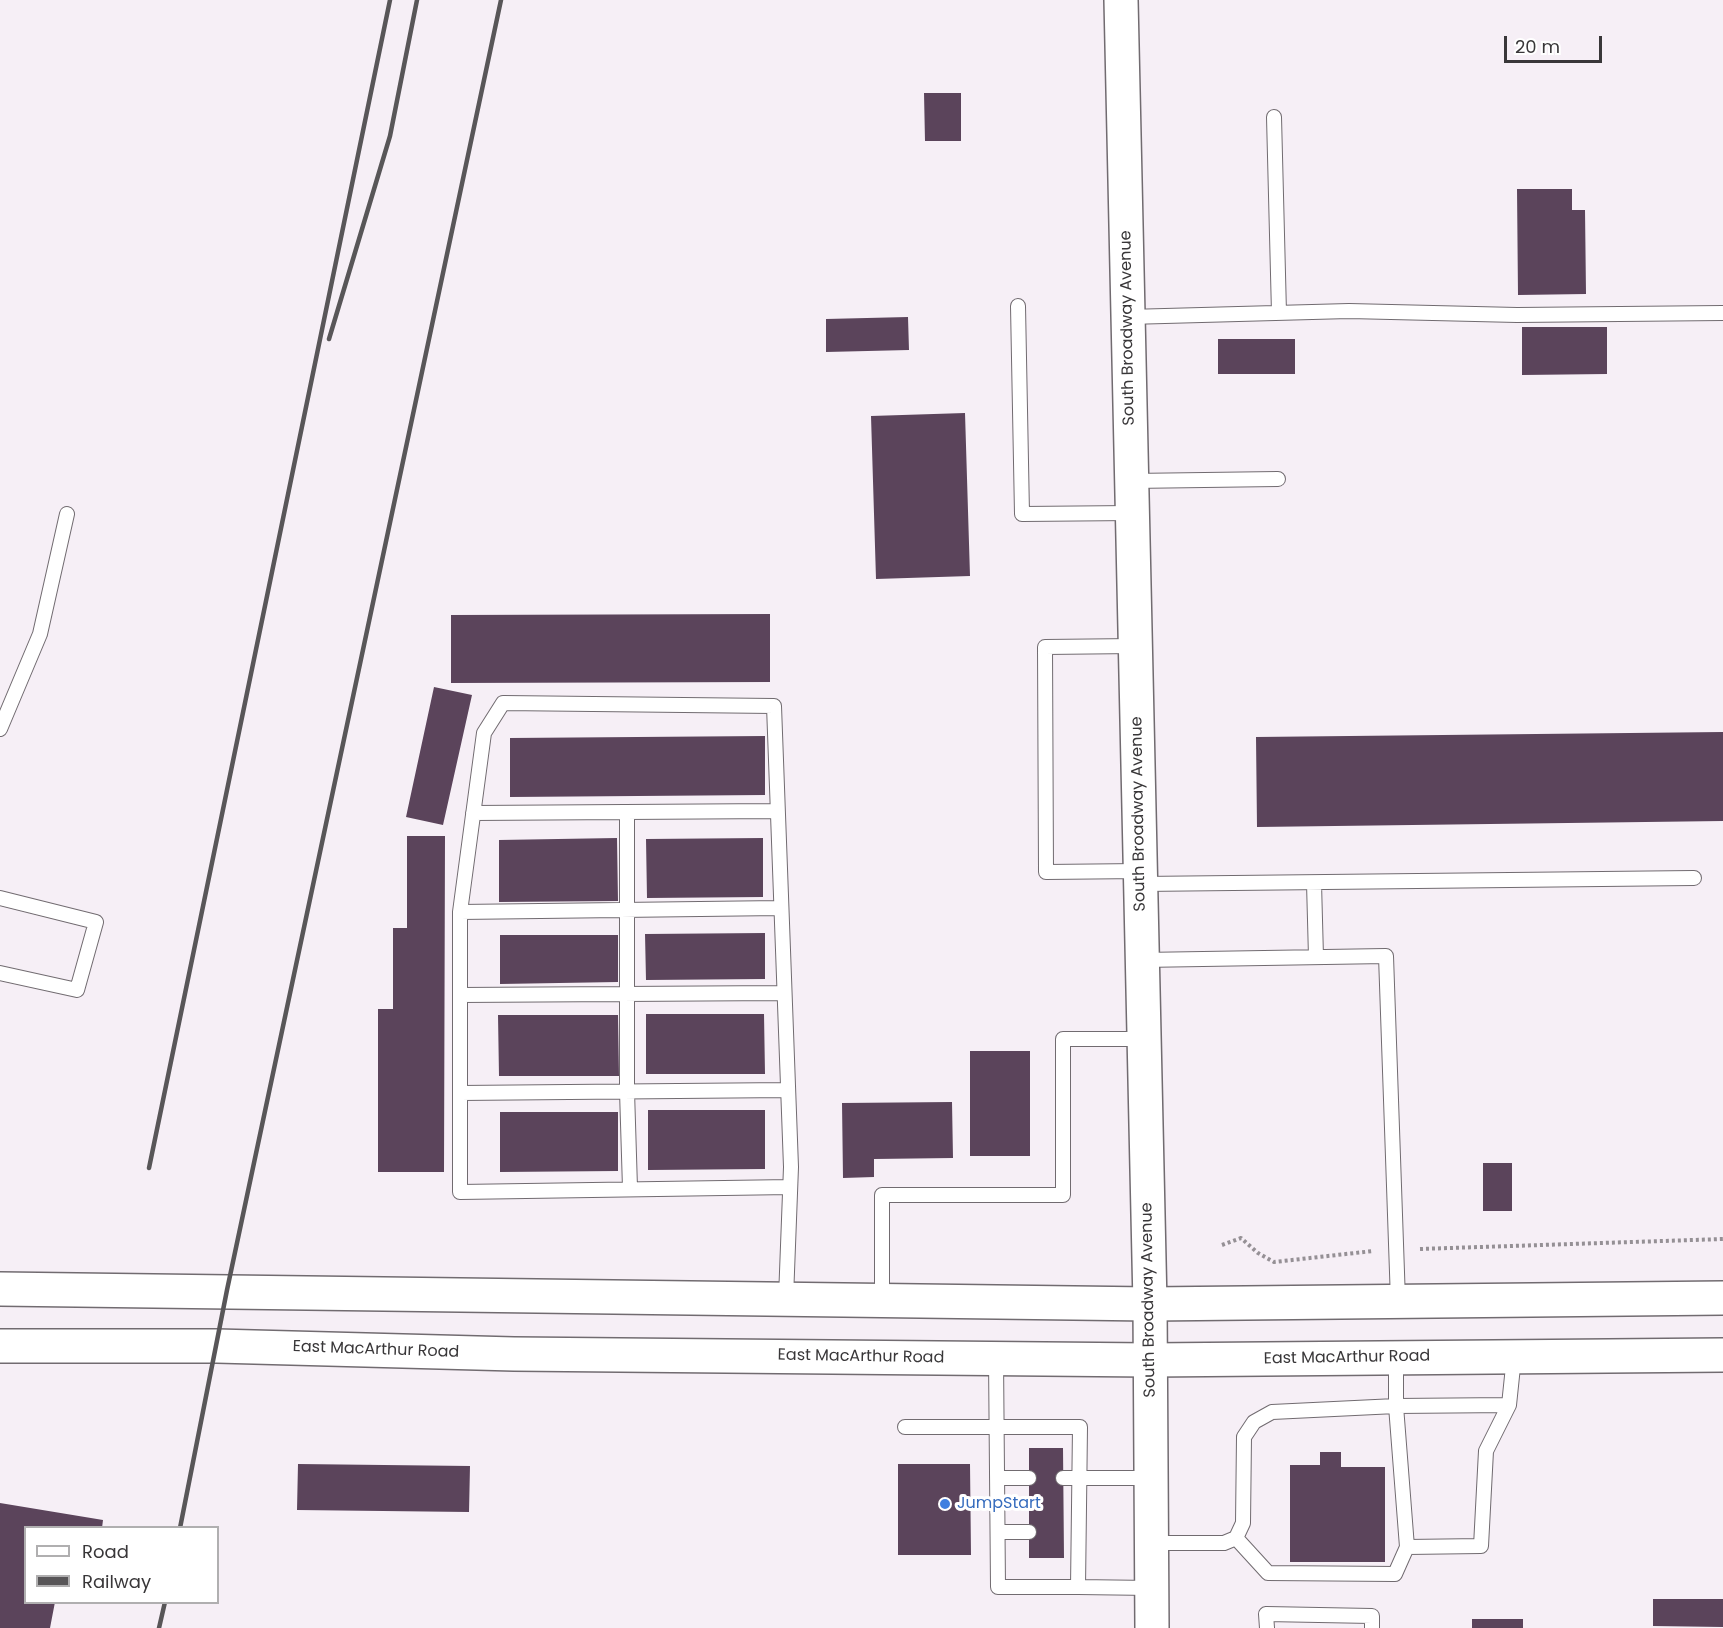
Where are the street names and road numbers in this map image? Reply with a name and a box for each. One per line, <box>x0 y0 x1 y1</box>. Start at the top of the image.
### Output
street label: South Broadway Avenue <box>1117 230 1139 426</box>
street label: South Broadway Avenue <box>1128 716 1150 912</box>
street label: South Broadway Avenue <box>1138 1202 1160 1398</box>
street label: East MacArthur Road <box>292 1337 460 1363</box>
street label: East MacArthur Road <box>778 1346 944 1368</box>
street label: East MacArthur Road <box>1264 1347 1430 1369</box>

